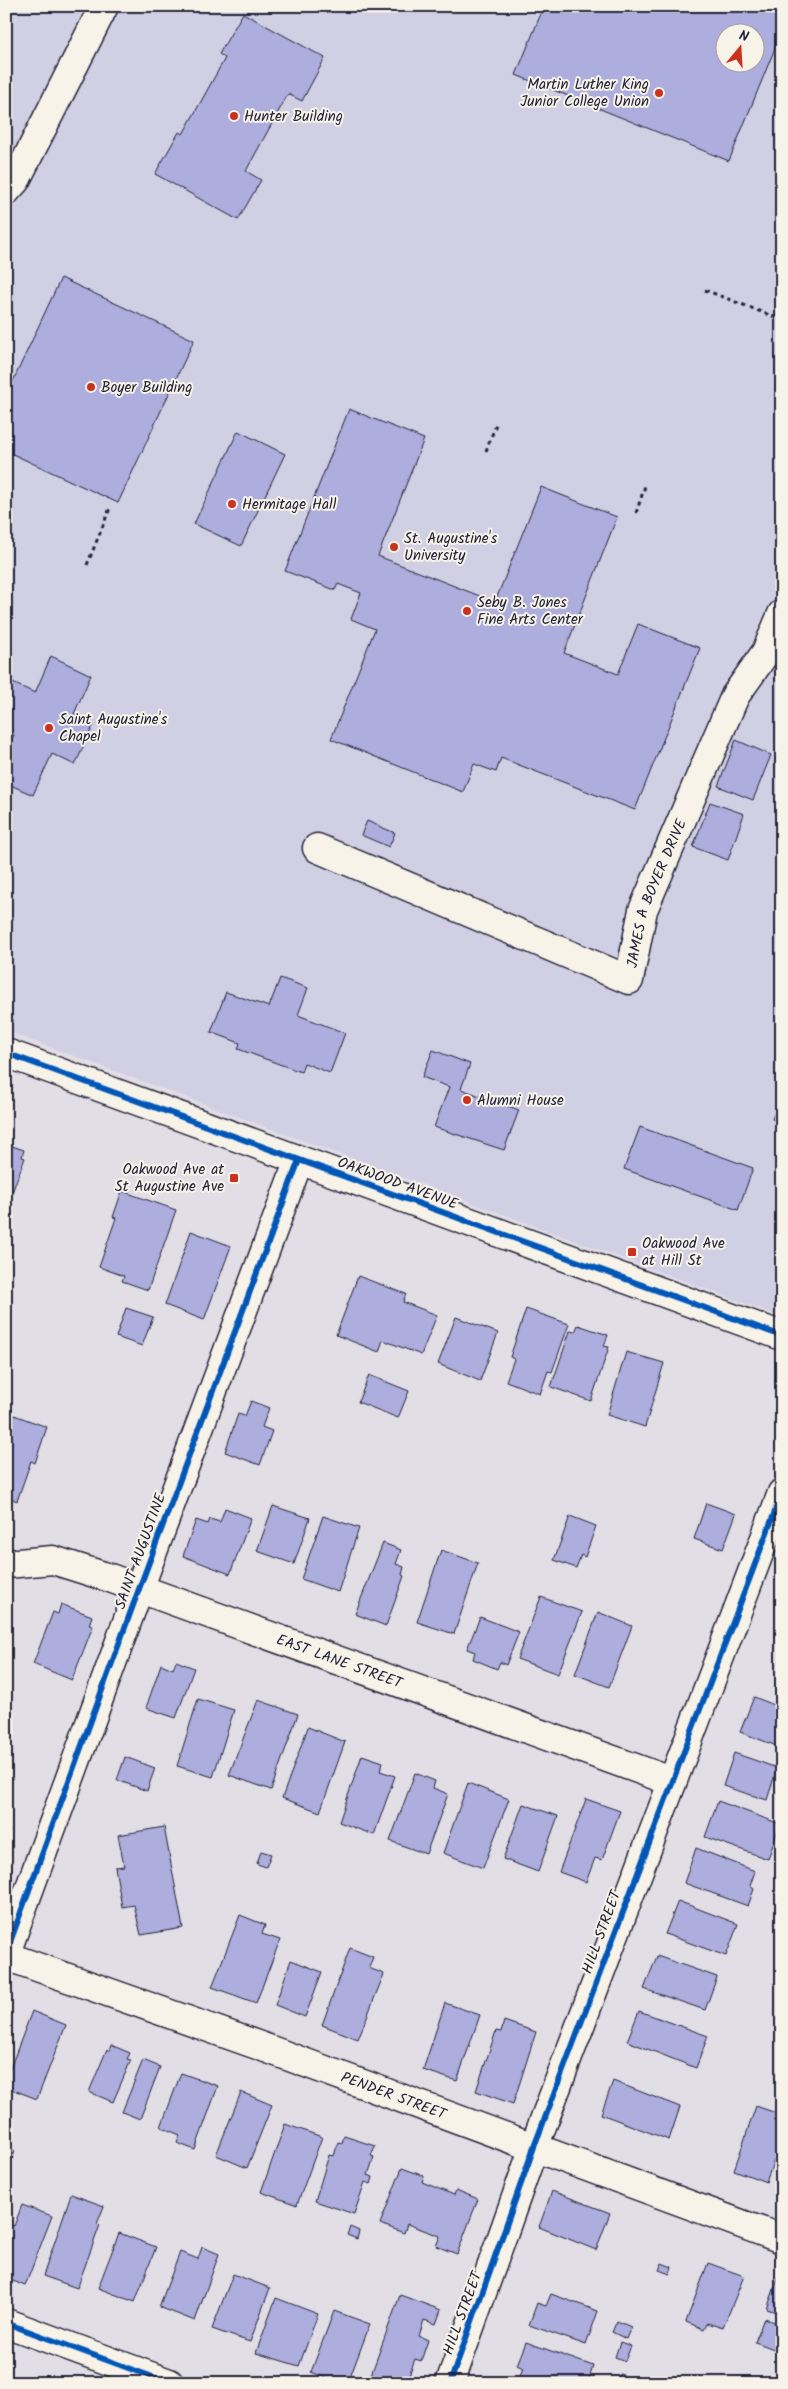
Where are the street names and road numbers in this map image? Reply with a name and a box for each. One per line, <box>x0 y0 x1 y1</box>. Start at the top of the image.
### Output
street label: JAMES A BOYER DRIVE <box>621 814 694 970</box>
street label: OAKWOOD AVENUE <box>334 1151 462 1217</box>
street label: SAINT AUGUSTINE <box>109 1489 173 1613</box>
street label: EAST LANE STREET <box>273 1628 407 1696</box>
street label: HILL STREET <box>576 1885 629 1978</box>
street label: PENDER STREET <box>337 2066 451 2127</box>
street label: HILL STREET <box>437 2266 490 2359</box>

